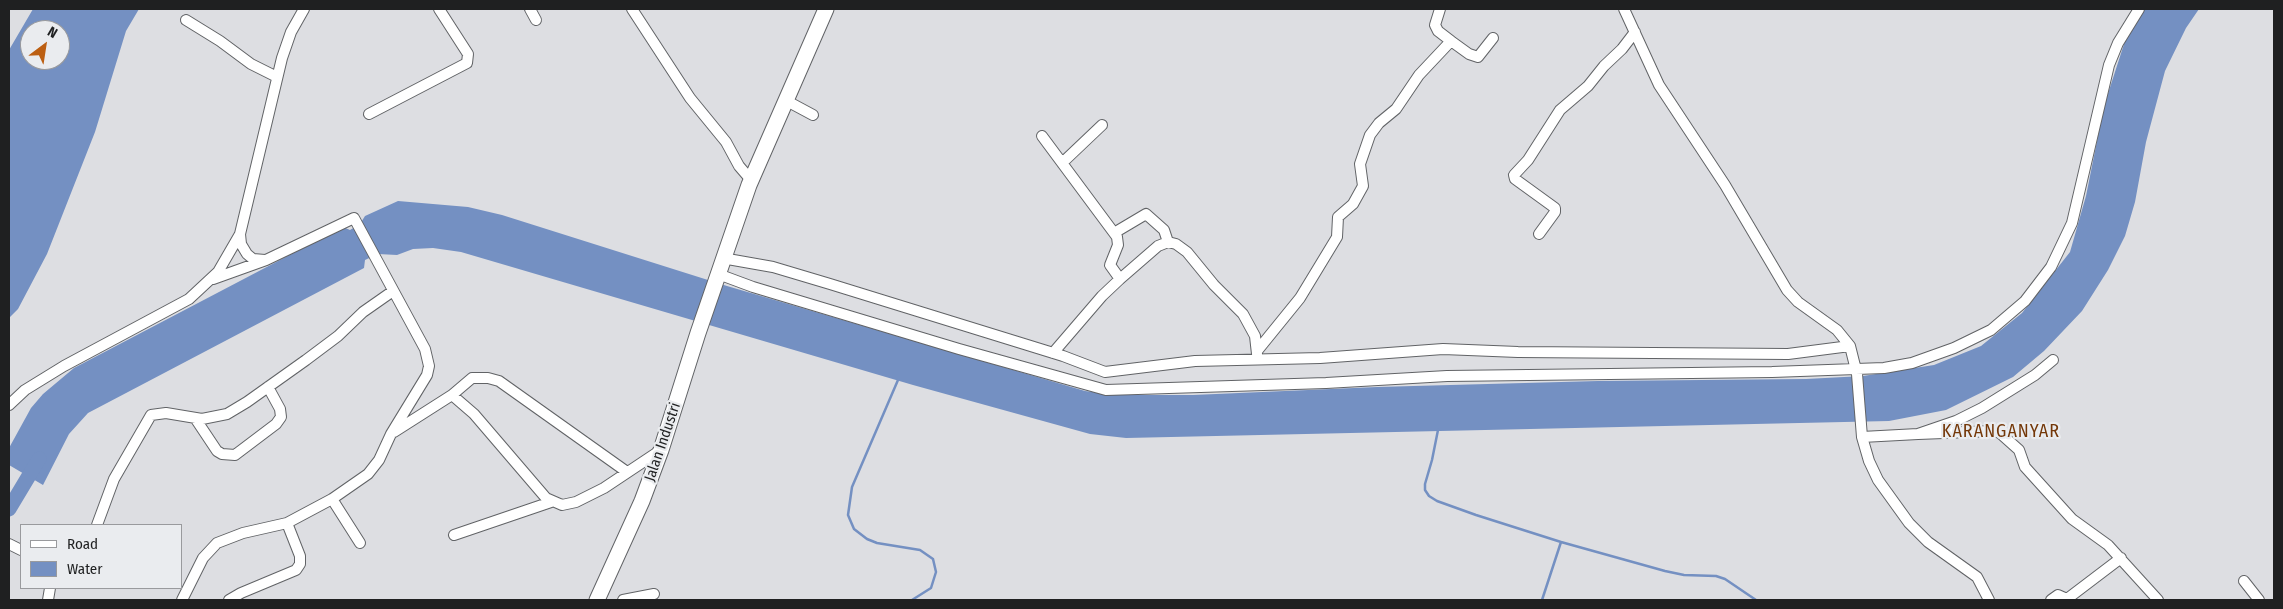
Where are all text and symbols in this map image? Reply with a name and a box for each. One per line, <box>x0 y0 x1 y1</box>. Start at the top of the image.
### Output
north arrow <box>20 20 70 70</box>
text: N <box>44 23 60 42</box>
street label: Jalan Industri <box>641 400 685 484</box>
district label: KARANGANYAR <box>1940 421 2062 443</box>
legend <box>20 524 182 589</box>
text: Road <box>67 535 98 553</box>
text: Water <box>67 560 102 578</box>

